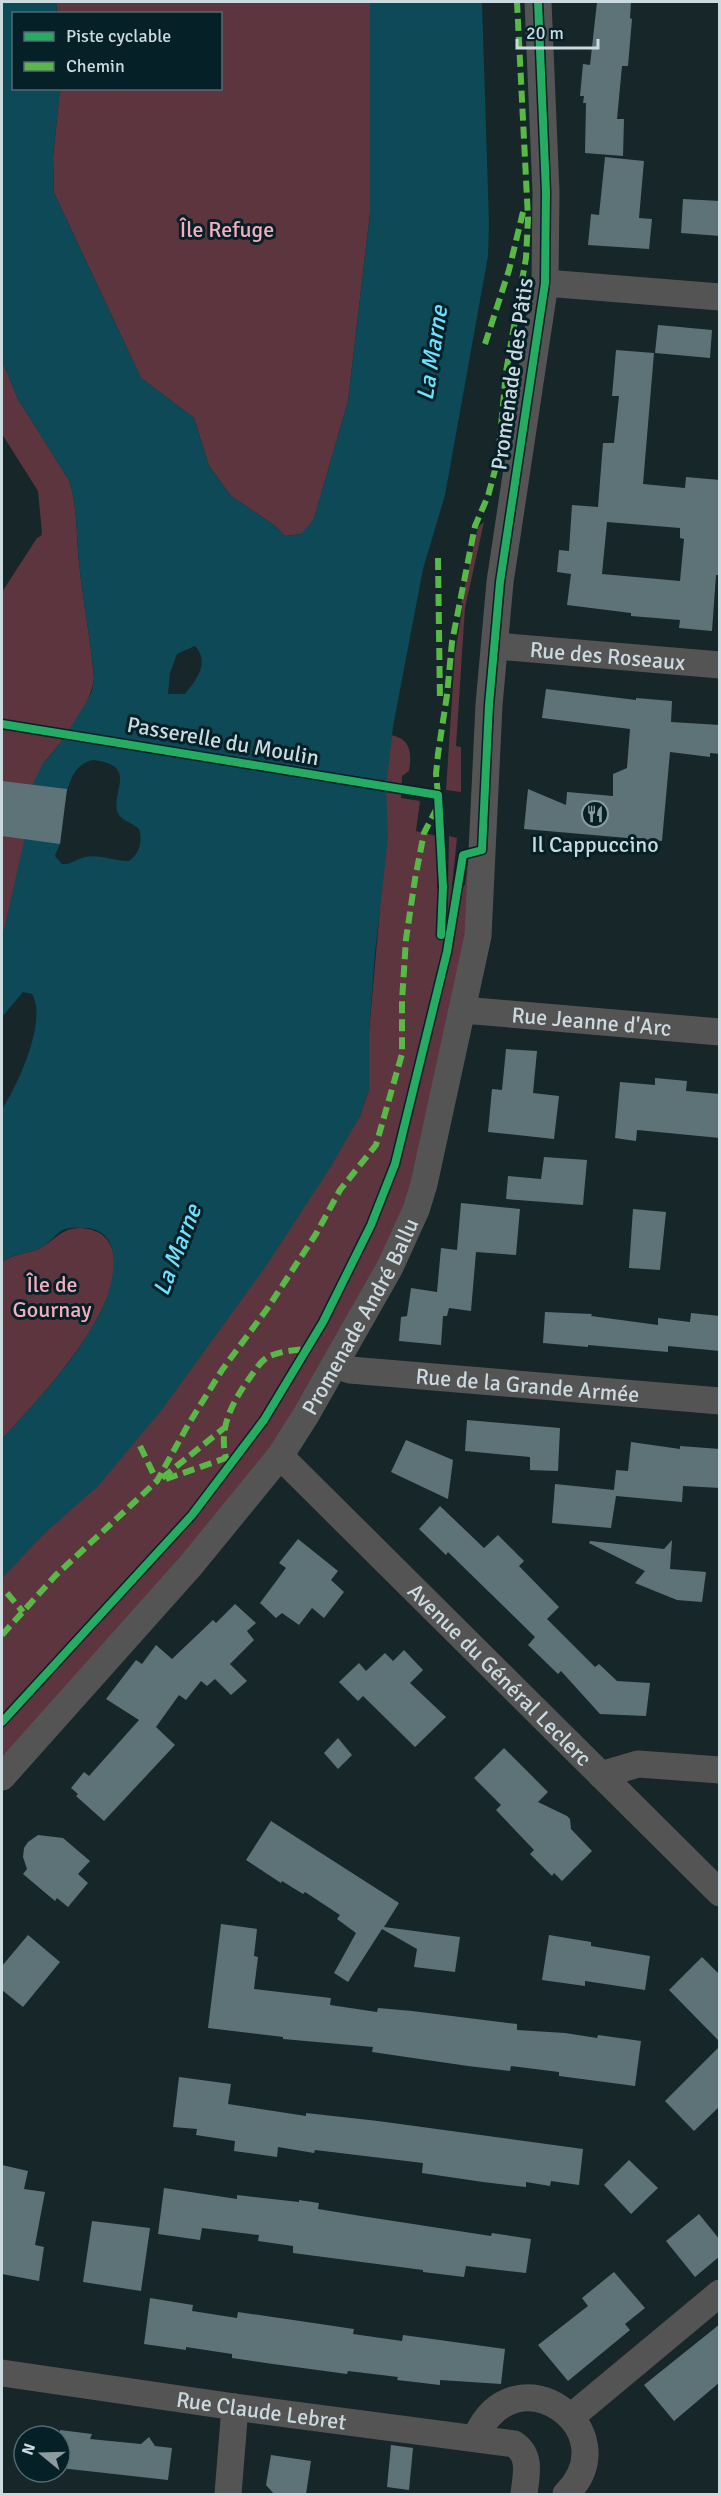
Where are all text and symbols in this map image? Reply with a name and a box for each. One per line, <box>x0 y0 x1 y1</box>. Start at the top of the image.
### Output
legend <box>12 12 222 90</box>
scale bar <box>517 12 598 50</box>
text: 20 m <box>526 22 564 44</box>
text: Piste cyclable <box>66 25 171 47</box>
text: Chemin <box>66 55 125 77</box>
park label: Île Refuge <box>179 216 274 243</box>
street label: Promenade des Pâtis <box>485 276 539 472</box>
water label: La Marne <box>410 303 454 402</box>
street label: Rue des Roseaux <box>529 635 687 676</box>
street label: Passerelle du Moulin <box>125 711 321 771</box>
restaurant icon: Il Cappuccino <box>580 799 610 829</box>
place label: Il Cappuccino <box>531 831 659 858</box>
street label: Rue Jeanne d'Arc <box>511 1001 673 1041</box>
water label: La Marne <box>146 1199 208 1300</box>
street label: Promenade André Ballu <box>296 1214 424 1419</box>
park label: Île de Gournay <box>13 1271 92 1323</box>
street label: Rue de la Grande Armée <box>415 1362 641 1408</box>
street label: Avenue du Général Leclerc <box>402 1577 598 1772</box>
street label: Rue Claude Lebret <box>175 2385 348 2435</box>
north arrow <box>12 2424 72 2484</box>
text: N <box>17 2441 40 2458</box>

